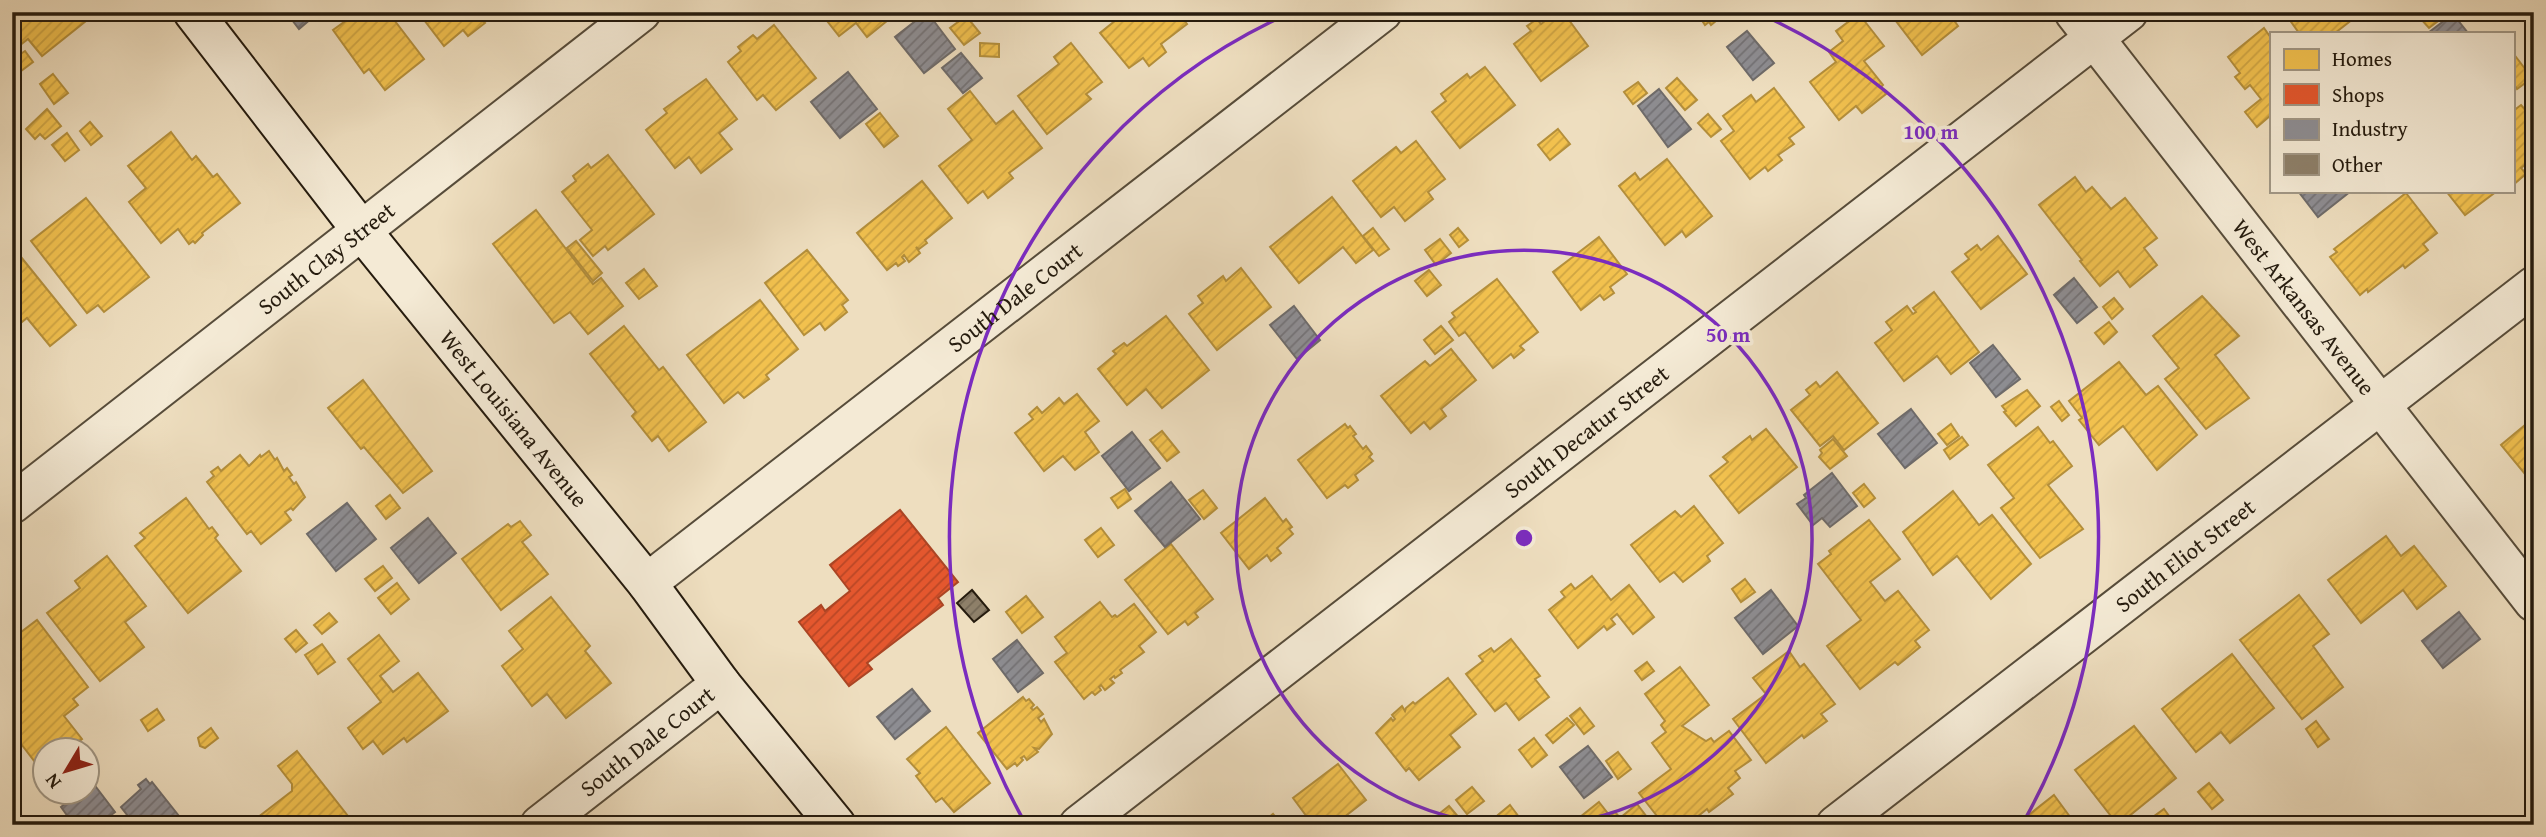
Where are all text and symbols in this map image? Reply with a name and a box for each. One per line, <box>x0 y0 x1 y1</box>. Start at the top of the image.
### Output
legend <box>2270 32 2514 192</box>
text: Homes <box>2332 43 2392 74</box>
text: Shops <box>2332 79 2384 110</box>
text: Industry <box>2332 113 2408 144</box>
text: 100 m <box>1903 116 1959 147</box>
text: Other <box>2332 149 2383 180</box>
street label: South Clay Street <box>250 194 402 322</box>
street label: West Arkansas Avenue <box>2225 211 2384 402</box>
street label: South Dale Court <box>940 234 1089 360</box>
text: 50 m <box>1706 319 1750 350</box>
street label: West Louisiana Avenue <box>432 323 596 514</box>
street label: South Decatur Street <box>1497 357 1676 506</box>
street label: South Eliot Street <box>2108 490 2262 620</box>
centre of rings <box>1512 526 1536 550</box>
street label: South Dale Court <box>573 678 721 804</box>
north arrow <box>32 736 102 806</box>
text: N <box>37 768 68 795</box>

